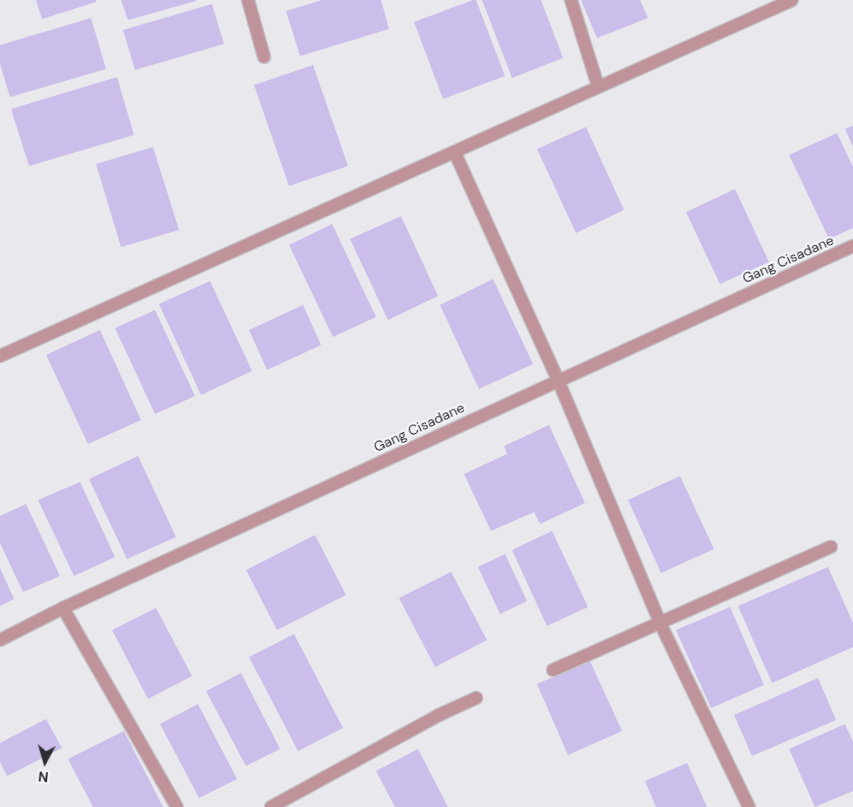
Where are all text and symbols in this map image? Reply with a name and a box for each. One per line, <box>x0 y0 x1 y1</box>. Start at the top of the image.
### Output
street label: Gang Cisadane <box>740 231 836 287</box>
street label: Gang Cisadane <box>371 399 467 455</box>
north arrow <box>20 737 70 787</box>
text: N <box>37 767 49 786</box>

